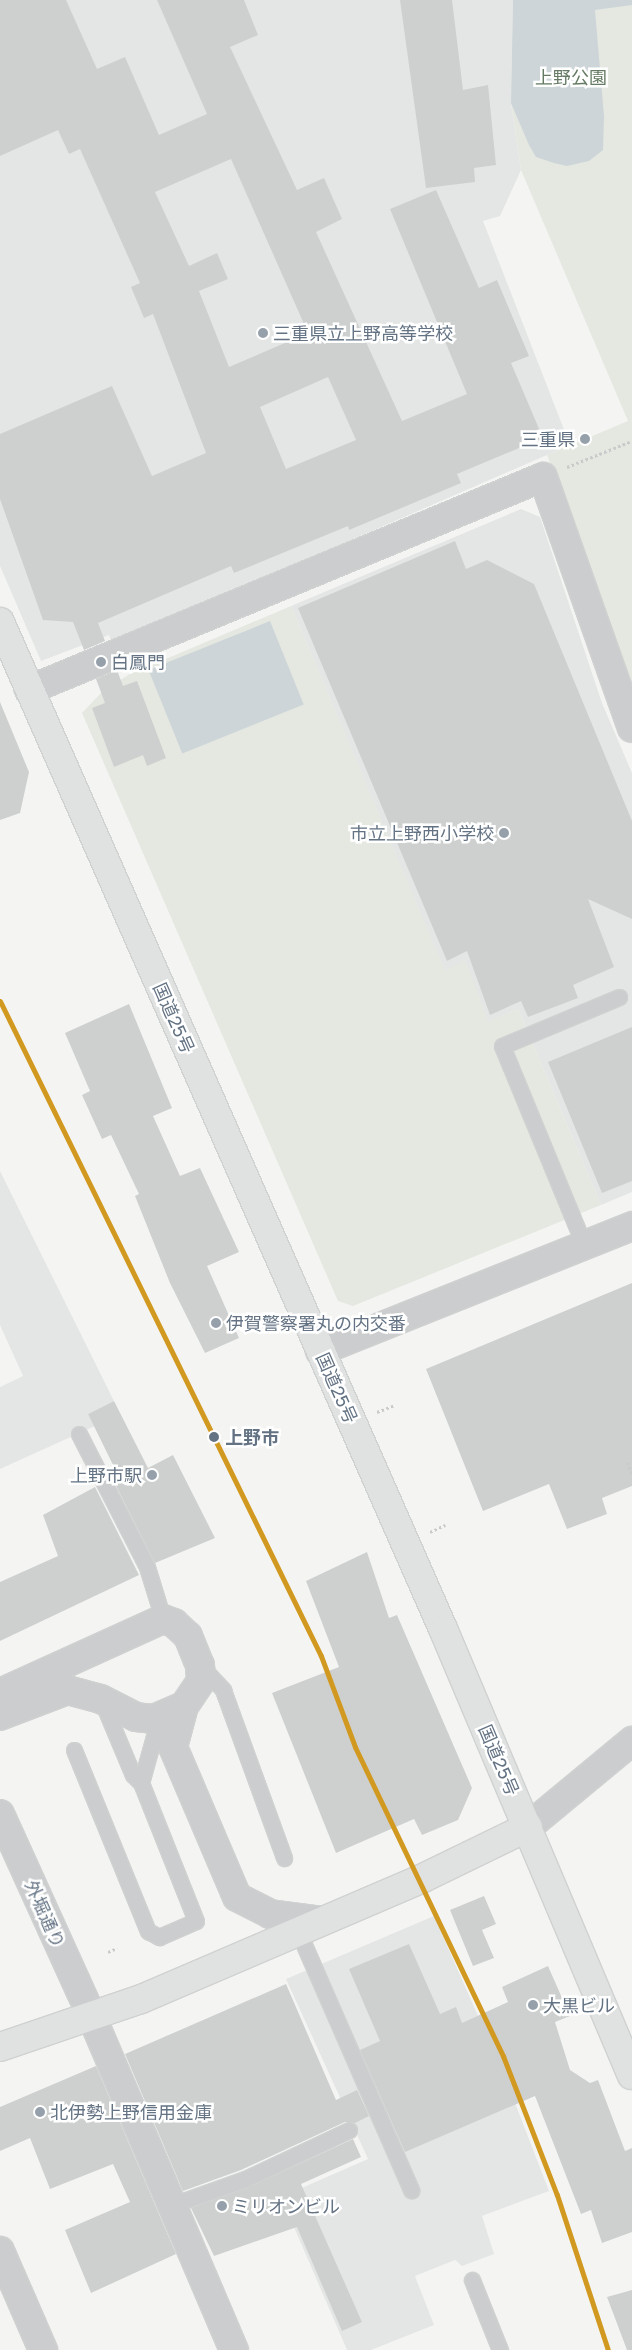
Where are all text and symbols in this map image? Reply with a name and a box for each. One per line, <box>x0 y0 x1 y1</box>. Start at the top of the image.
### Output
park label: 上野公園 <box>535 66 607 88</box>
place label: 三重県立上野高等学校 <box>273 322 453 344</box>
marker: 三重県立上野高等学校 <box>257 327 269 339</box>
place label: 三重県 <box>521 428 575 450</box>
marker: 三重県 <box>579 433 591 445</box>
place label: 白鳳門 <box>111 651 165 673</box>
marker: 白鳳門 <box>95 656 107 668</box>
place label: 市立上野西小学校 <box>350 822 494 844</box>
marker: 市立上野西小学校 <box>498 827 510 839</box>
street label: 国道25号 <box>149 979 199 1057</box>
place label: 伊賀警察署丸の内交番 <box>226 1312 406 1334</box>
marker: 伊賀警察署丸の内交番 <box>210 1317 222 1329</box>
street label: 国道25号 <box>312 1349 362 1427</box>
place label: 上野市 <box>225 1426 279 1448</box>
marker: 上野市 <box>207 1430 221 1444</box>
place label: 上野市駅 <box>70 1464 142 1486</box>
marker: 上野市駅 <box>146 1469 158 1481</box>
street label: 国道25号 <box>474 1721 524 1799</box>
street label: 外堀通り <box>20 1877 70 1951</box>
place label: 大黒ビル <box>543 1994 615 2016</box>
marker: 大黒ビル <box>527 1999 539 2011</box>
place label: 北伊勢上野信用金庫 <box>50 2101 212 2123</box>
marker: 北伊勢上野信用金庫 <box>34 2106 46 2118</box>
place label: ミリオンビル <box>232 2195 340 2217</box>
marker: ミリオンビル <box>216 2200 228 2212</box>

